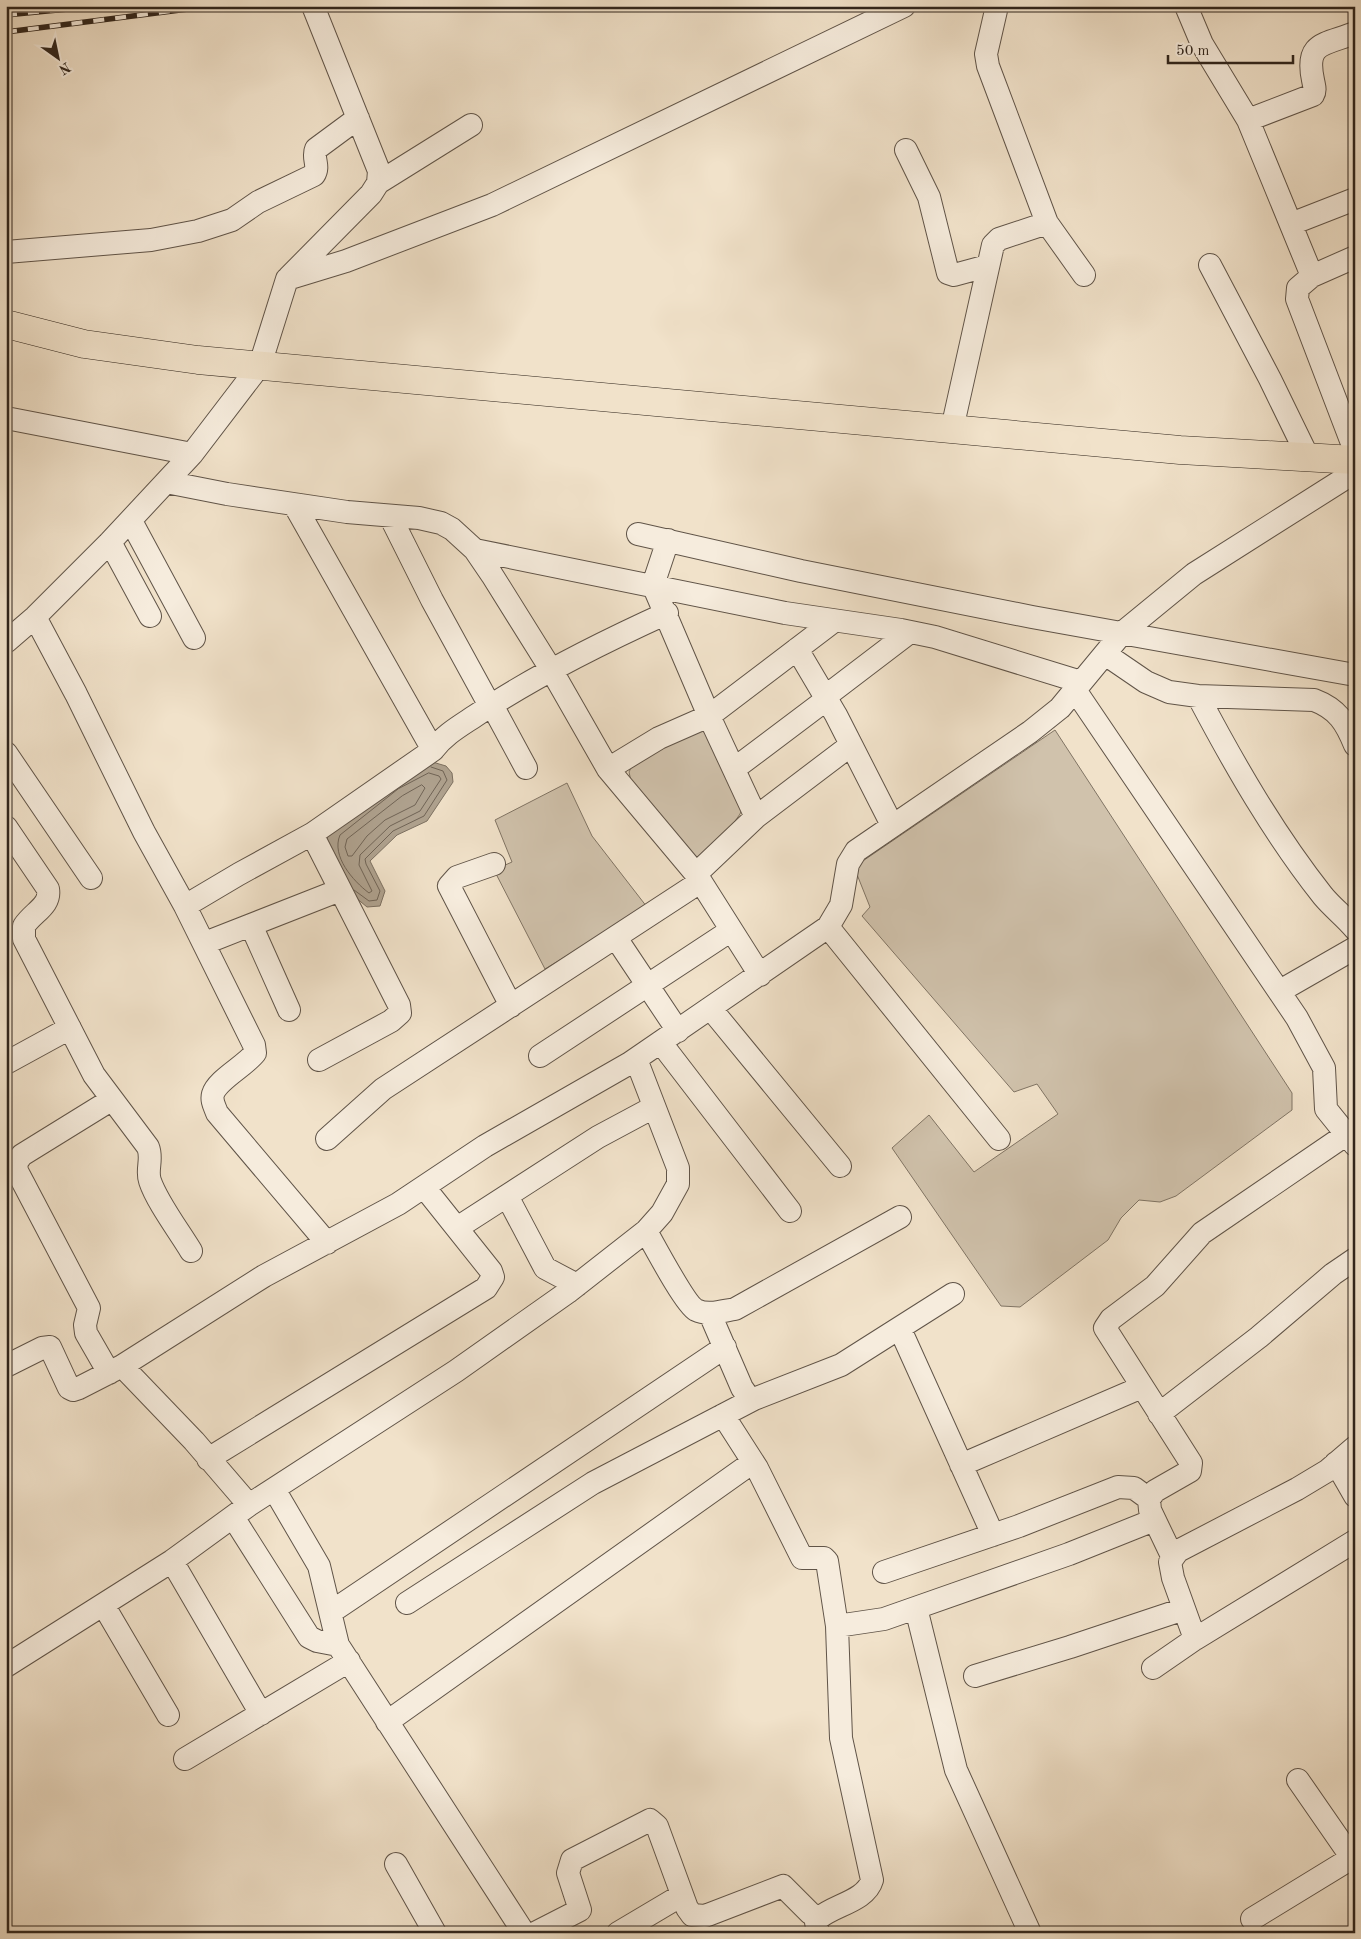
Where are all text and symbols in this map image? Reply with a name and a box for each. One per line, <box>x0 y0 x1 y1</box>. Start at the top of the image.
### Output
north arrow <box>32 32 82 82</box>
scale bar <box>1168 32 1294 64</box>
text: 50 m <box>1176 44 1210 59</box>
text: N <box>56 59 73 77</box>

